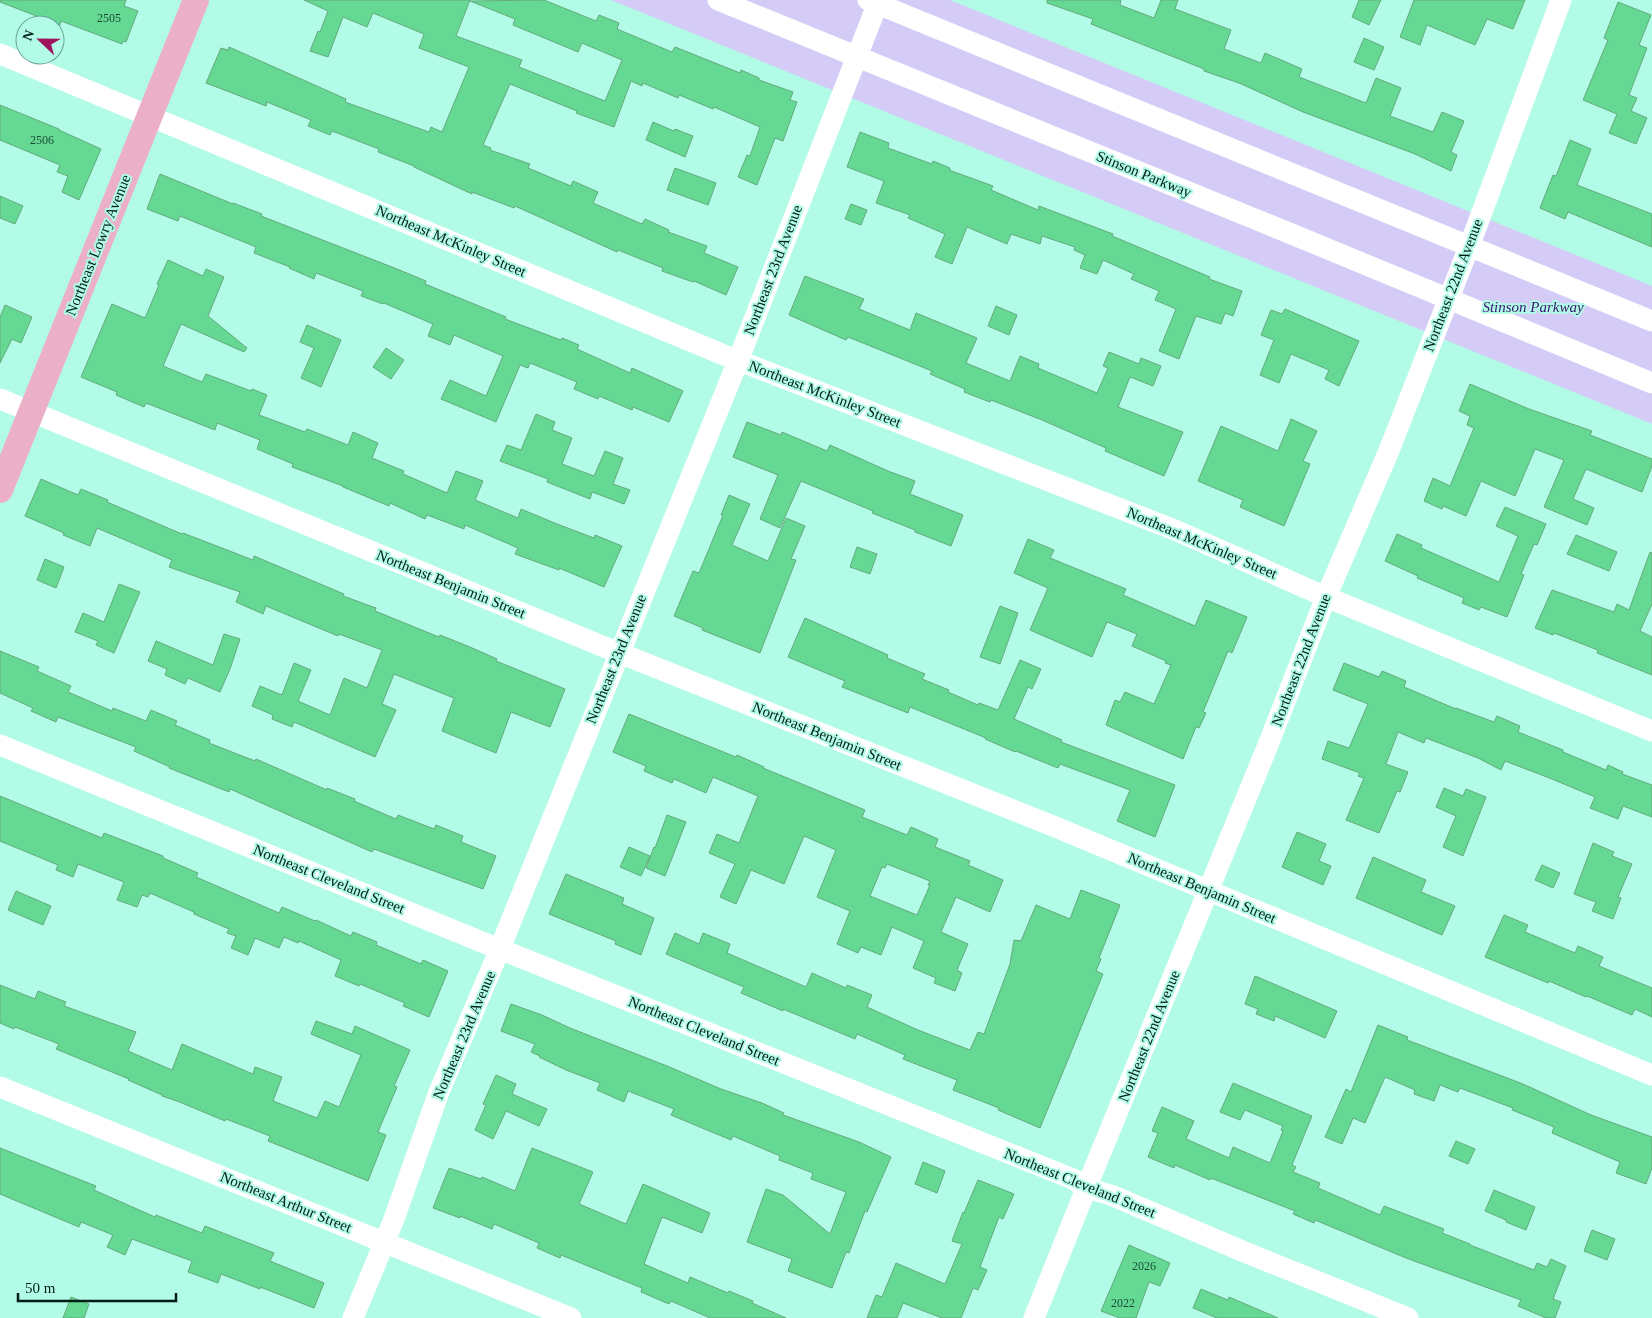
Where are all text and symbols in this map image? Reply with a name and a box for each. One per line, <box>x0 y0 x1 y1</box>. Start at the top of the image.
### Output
house number: 2505 <box>97 11 121 25</box>
north arrow <box>15 15 65 65</box>
text: N <box>20 28 37 43</box>
house number: 2506 <box>30 133 54 147</box>
street label: Stinson Parkway <box>1094 148 1194 201</box>
street label: Northeast Lowry Avenue <box>62 172 134 318</box>
street label: Northeast McKinley Street <box>373 202 529 280</box>
street label: Northeast 23rd Avenue <box>741 202 805 337</box>
street label: Northeast 22nd Avenue <box>1420 216 1486 353</box>
park label: Stinson Parkway <box>1482 299 1584 315</box>
street label: Northeast McKinley Street <box>747 358 904 431</box>
street label: Northeast McKinley Street <box>1124 504 1280 582</box>
street label: Northeast Benjamin Street <box>374 547 529 622</box>
street label: Northeast 22nd Avenue <box>1268 591 1334 728</box>
street label: Northeast 23rd Avenue <box>583 592 649 726</box>
street label: Northeast Benjamin Street <box>750 699 905 774</box>
street label: Northeast Cleveland Street <box>251 841 408 917</box>
street label: Northeast Benjamin Street <box>1126 850 1279 927</box>
street label: Northeast 23rd Avenue <box>430 968 498 1102</box>
street label: Northeast 22nd Avenue <box>1115 968 1183 1104</box>
street label: Northeast Cleveland Street <box>626 993 783 1069</box>
street label: Northeast Cleveland Street <box>1002 1145 1159 1221</box>
street label: Northeast Arthur Street <box>218 1168 355 1236</box>
house number: 2026 <box>1132 1259 1156 1273</box>
scale bar <box>18 1270 175 1302</box>
text: 50 m <box>25 1280 56 1296</box>
house number: 2022 <box>1111 1296 1135 1310</box>

